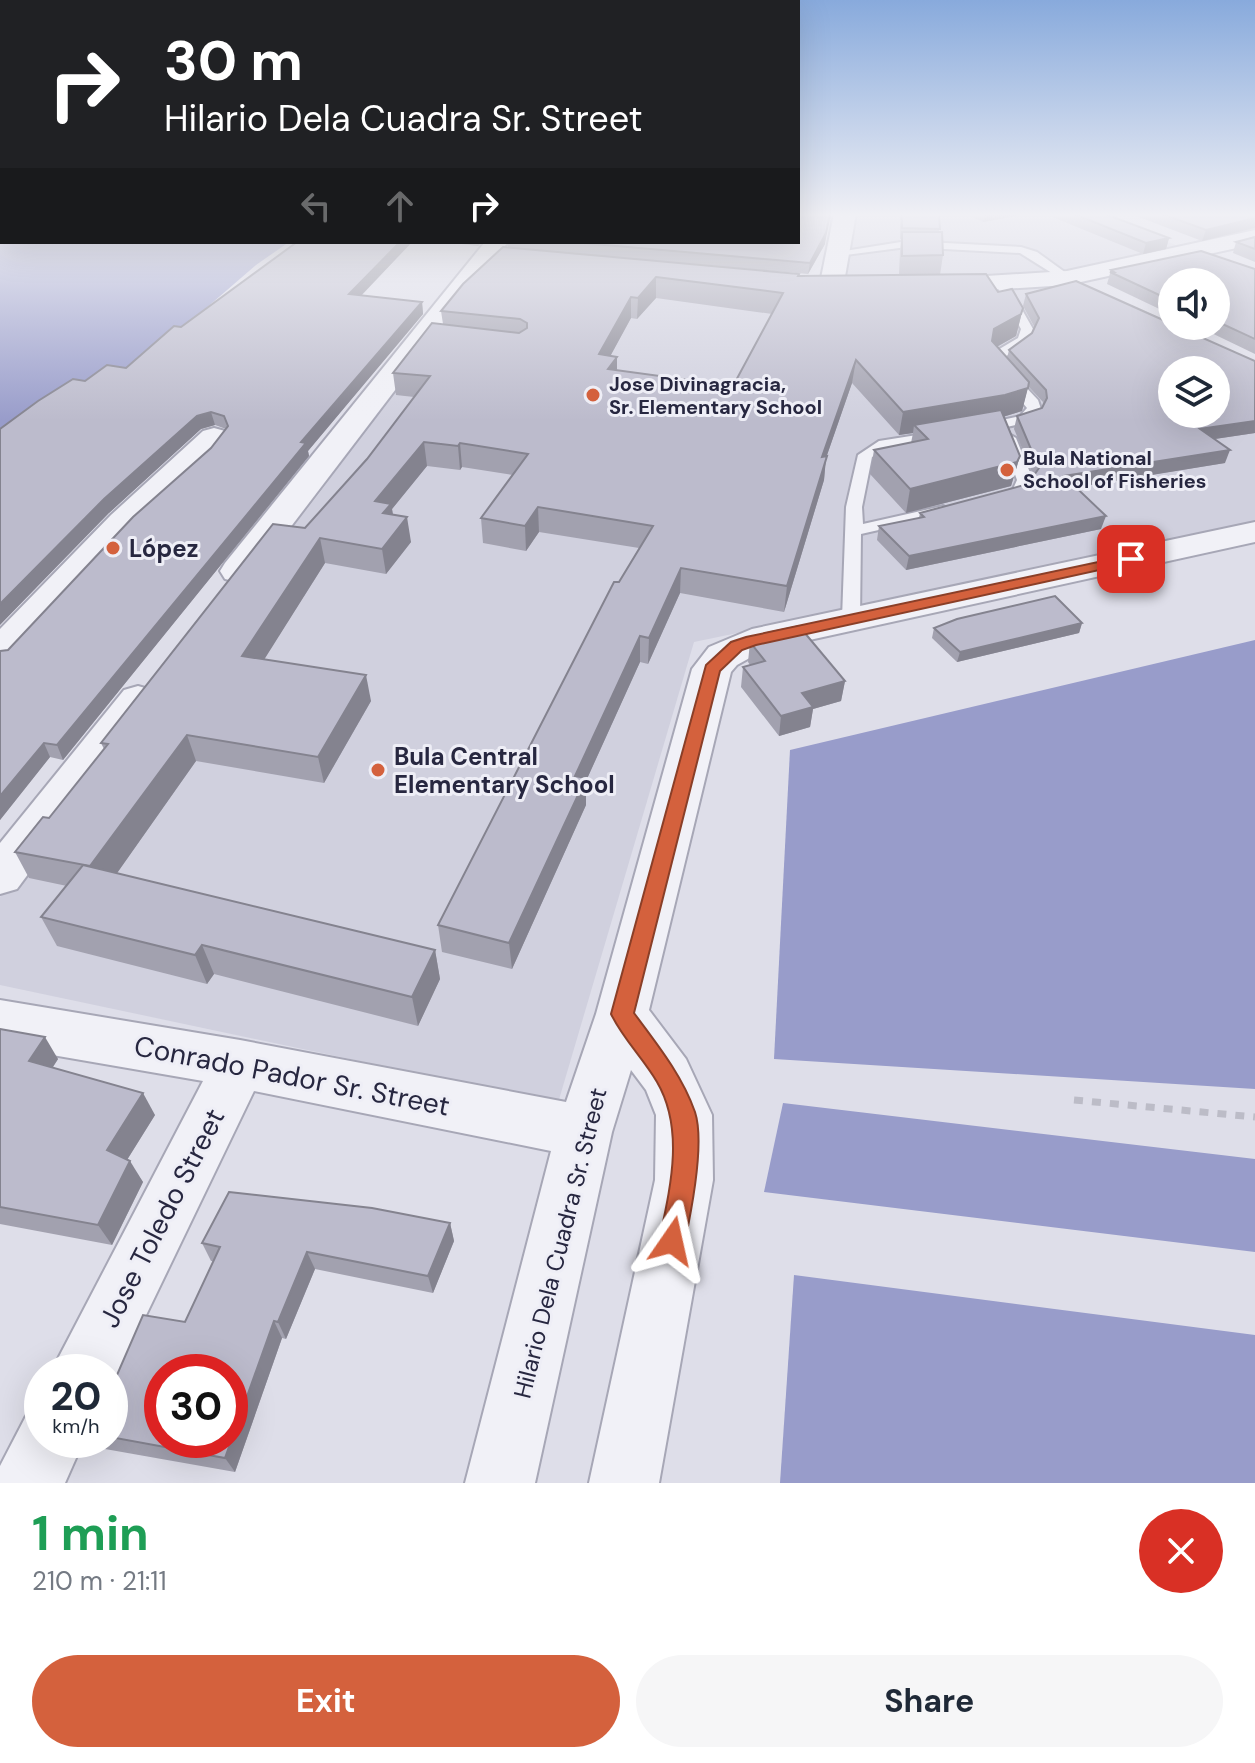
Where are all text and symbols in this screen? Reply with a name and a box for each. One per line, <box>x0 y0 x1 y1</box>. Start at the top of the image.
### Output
text: 30 m <box>164 24 303 97</box>
icon: right <box>32 32 136 136</box>
text: Hilario Dela Cuadra Sr. Street <box>164 95 643 142</box>
icon: left <box>294 184 338 228</box>
icon: ahead <box>378 184 422 228</box>
icon: right <box>462 184 506 228</box>
map controls <box>1158 268 1230 428</box>
button: sound <box>1158 268 1230 340</box>
button: layers <box>1158 356 1230 428</box>
place label: Jose Divinagracia, Sr. Elementary School <box>609 371 822 420</box>
marker: Jose Divinagracia, Sr. Elementary School <box>584 386 602 404</box>
place label: Bula National School of Fisheries <box>1023 445 1206 494</box>
marker: Bula National School of Fisheries <box>998 461 1016 479</box>
pin <box>1097 525 1165 593</box>
place label: López <box>129 533 198 564</box>
icon: arrive <box>1109 537 1153 581</box>
marker: López <box>104 539 122 557</box>
place label: Bula Central Elementary School <box>394 741 615 800</box>
marker: Bula Central Elementary School <box>369 761 387 779</box>
street label: Conrado Pador Sr. Street <box>131 1027 453 1125</box>
street label: Hilario Dela Cuadra Sr. Street <box>506 1084 614 1402</box>
street label: Jose Toledo Street <box>91 1102 233 1334</box>
position arrow <box>630 1199 714 1283</box>
speed limit sign: 30 <box>144 1354 248 1458</box>
text: 20 <box>50 1370 102 1422</box>
text: km/h <box>52 1413 100 1439</box>
text: 1 min <box>32 1502 149 1565</box>
button: close <box>1139 1509 1223 1593</box>
text: 210 m · 21:11 <box>32 1564 167 1598</box>
button: Exit <box>32 1655 620 1747</box>
button: Share <box>636 1655 1223 1747</box>

